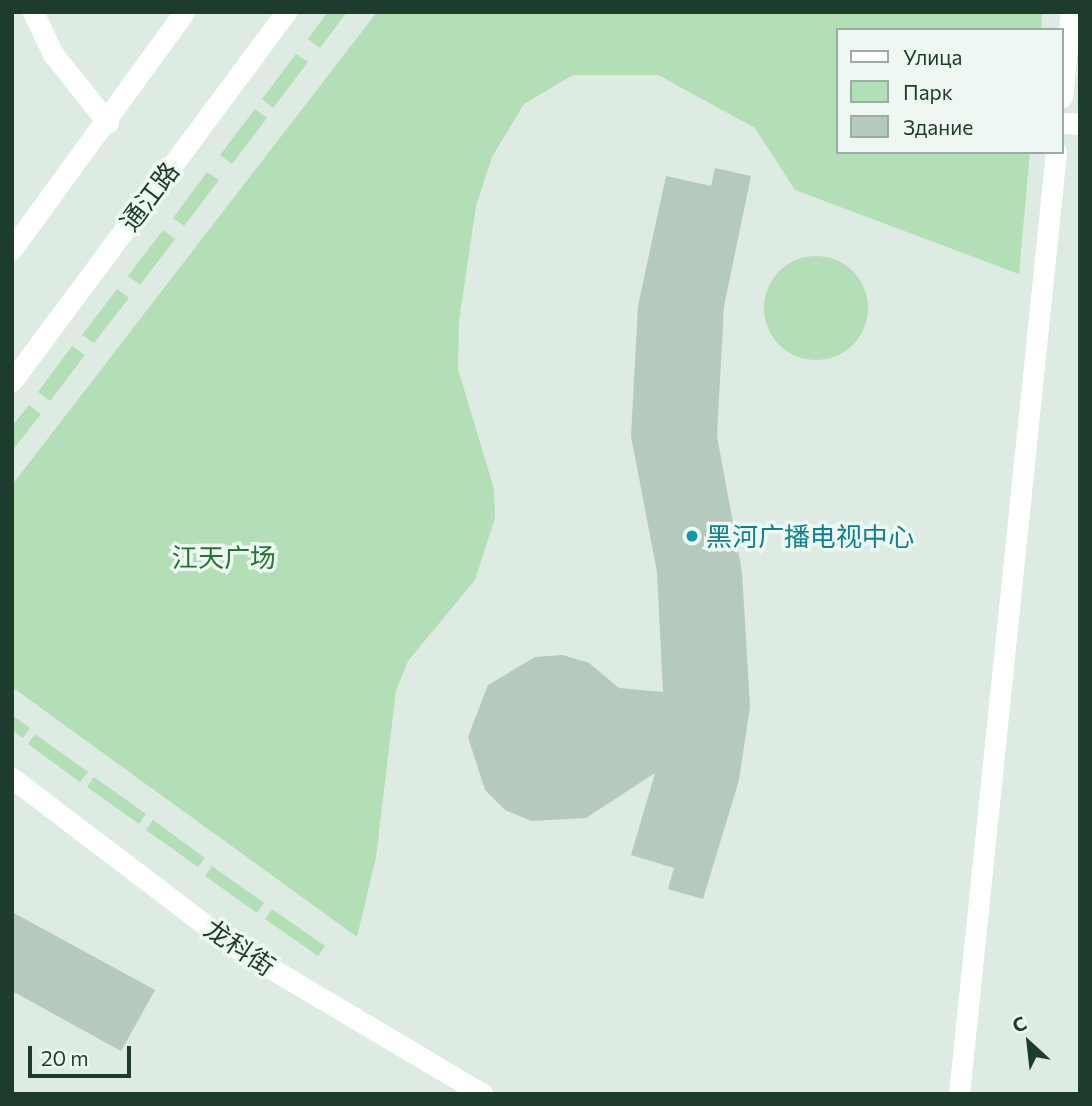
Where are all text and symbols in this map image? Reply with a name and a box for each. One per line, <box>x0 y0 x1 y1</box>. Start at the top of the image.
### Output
legend <box>836 28 1064 154</box>
text: Улица <box>903 44 962 69</box>
text: Парк <box>903 79 953 104</box>
text: Здание <box>903 114 973 139</box>
street label: 通江路 <box>113 155 185 237</box>
place label: 黑河广播电视中心 <box>706 520 914 552</box>
marker: 黑河广播电视中心 <box>684 528 700 544</box>
park label: 江天广场 <box>172 541 276 573</box>
street label: 龙科街 <box>199 912 281 982</box>
north arrow <box>994 1008 1064 1078</box>
text: С <box>1008 1011 1030 1037</box>
scale bar <box>32 1032 135 1076</box>
text: 20 m <box>41 1045 89 1070</box>

